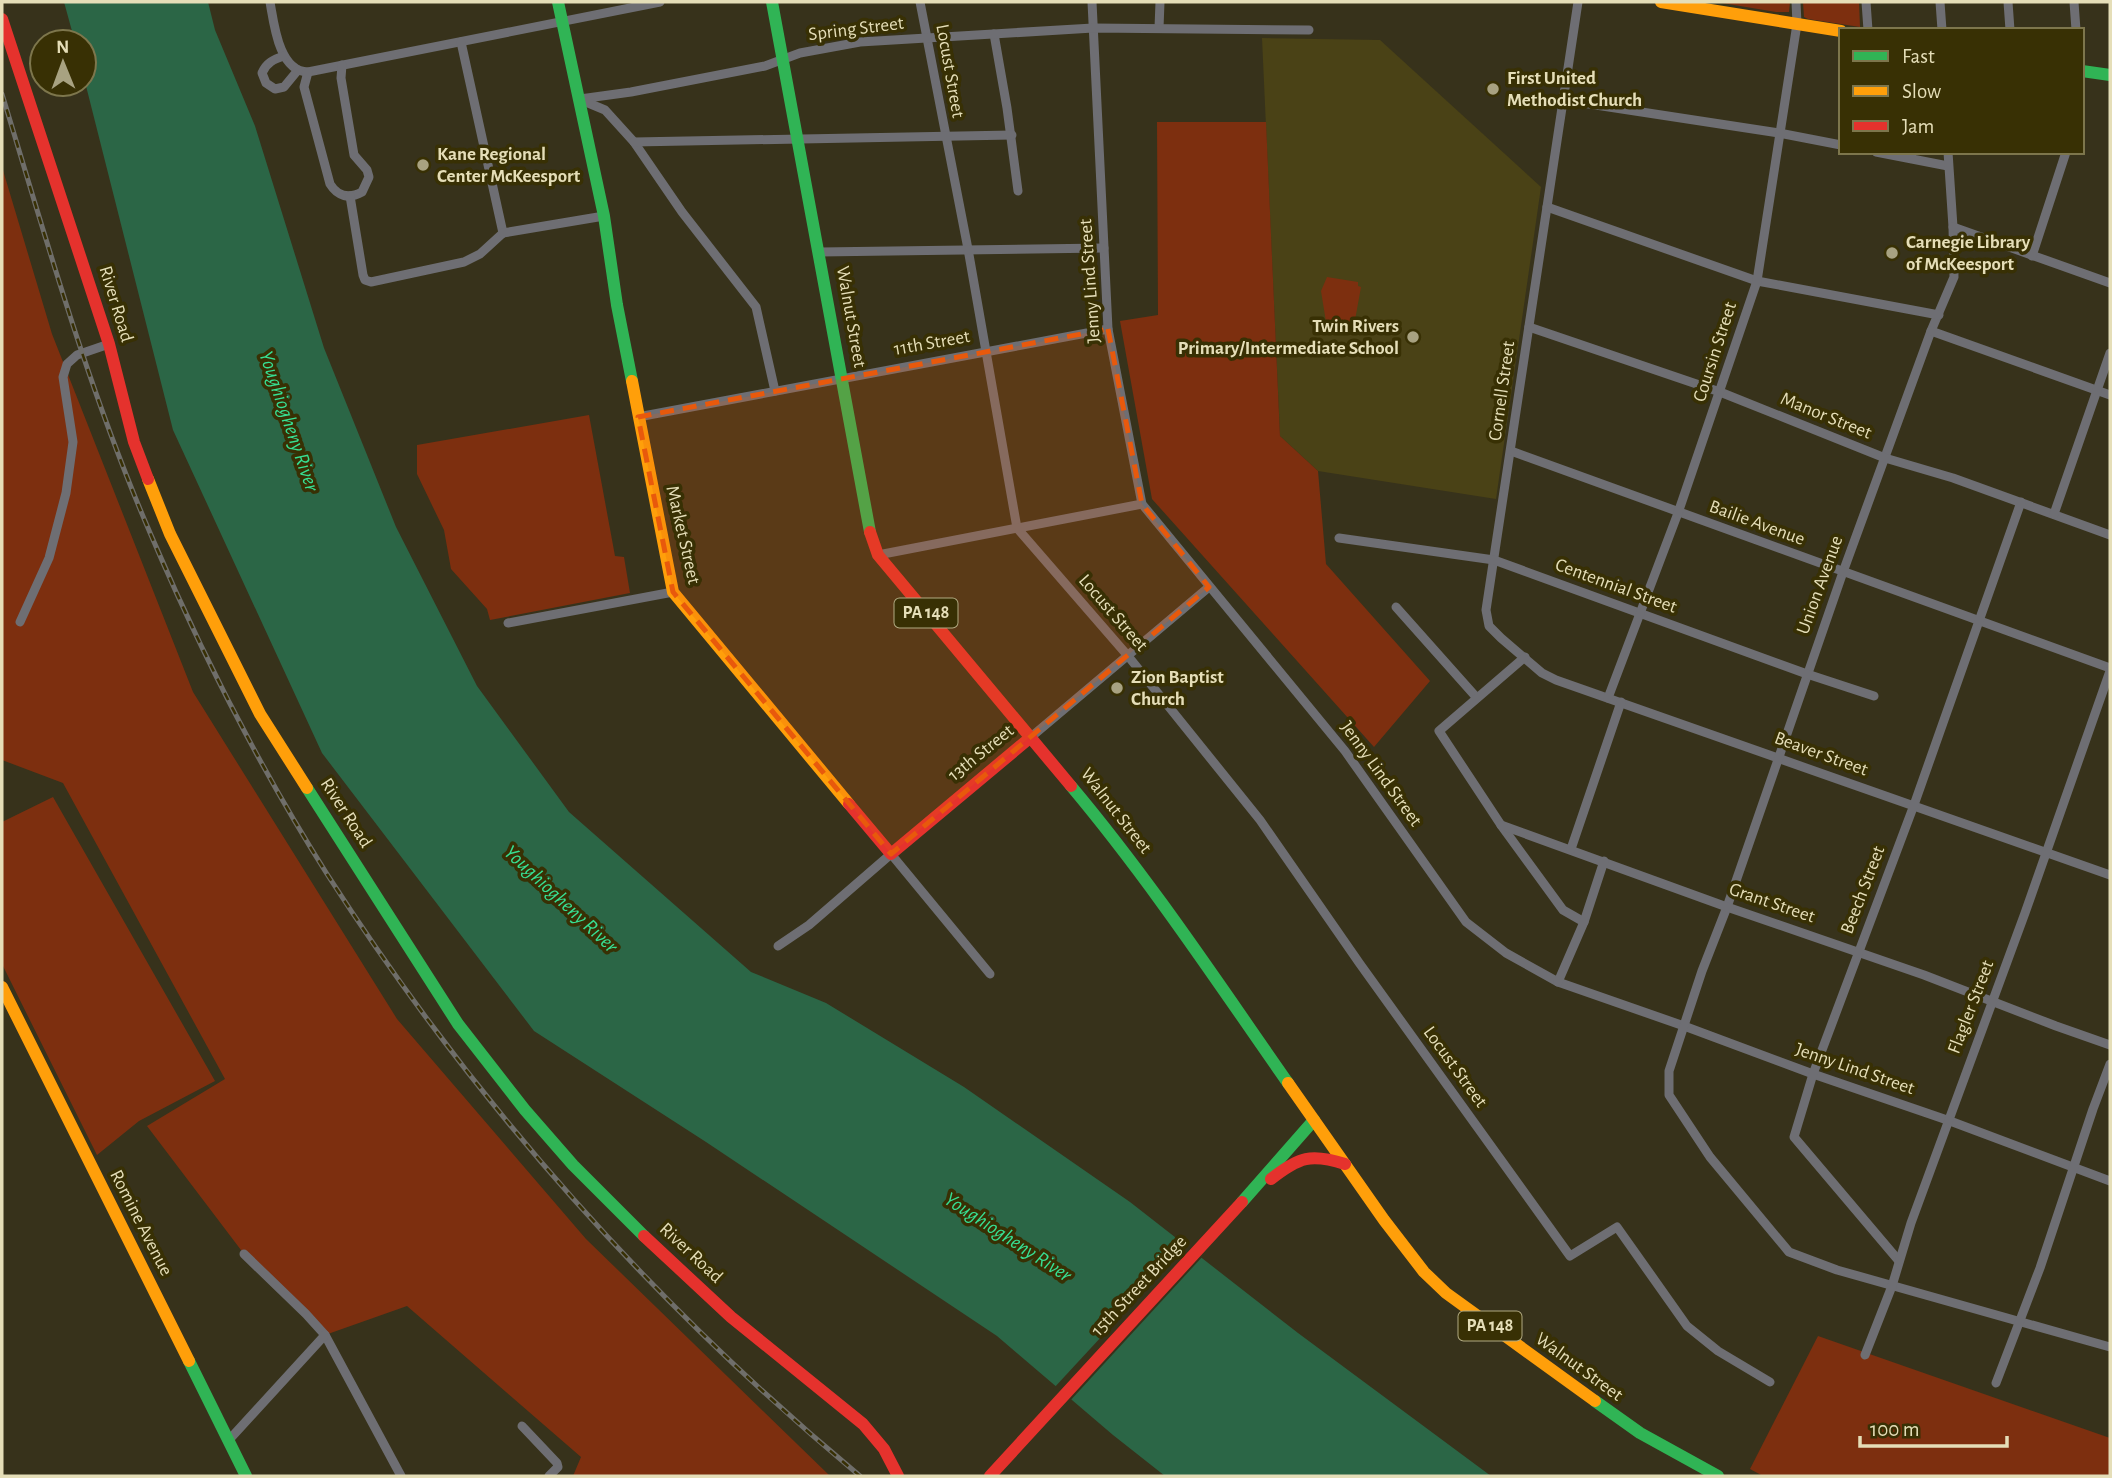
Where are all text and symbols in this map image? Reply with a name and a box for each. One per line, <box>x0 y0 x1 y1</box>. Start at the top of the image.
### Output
street label: Spring Street <box>807 14 905 44</box>
street label: Locust Street <box>932 23 968 119</box>
north arrow <box>28 28 98 98</box>
legend <box>1839 28 2084 154</box>
text: N <box>56 38 70 57</box>
text: Fast <box>1902 46 1935 67</box>
place label: First United Methodist Church <box>1507 69 1642 110</box>
marker: First United Methodist Church <box>1485 81 1501 97</box>
text: Slow <box>1902 81 1941 102</box>
text: Jam <box>1902 116 1934 137</box>
place label: Kane Regional Center McKeesport <box>437 145 581 186</box>
marker: Kane Regional Center McKeesport <box>415 157 431 173</box>
street label: Jenny Lind Street <box>1076 218 1104 344</box>
place label: Carnegie Library of McKeesport <box>1906 233 2031 274</box>
marker: Carnegie Library of McKeesport <box>1884 245 1900 261</box>
street label: River Road <box>95 264 137 345</box>
street label: Walnut Street <box>833 265 869 369</box>
street label: Coursin Street <box>1690 300 1740 404</box>
place label: Twin Rivers Primary/Intermediate School <box>1178 317 1399 358</box>
street label: 11th Street <box>892 327 972 359</box>
marker: Twin Rivers Primary/Intermediate School <box>1405 329 1421 345</box>
street label: Cornell Street <box>1486 340 1518 442</box>
water label: Youghiogheny River <box>255 348 323 495</box>
street label: Manor Street <box>1778 389 1874 443</box>
street label: Market Street <box>662 484 704 586</box>
street label: Bailie Avenue <box>1707 497 1807 549</box>
street label: Union Avenue <box>1793 533 1847 637</box>
street label: Centennial Street <box>1553 555 1679 617</box>
street label: Locust Street <box>1075 571 1151 655</box>
road number: PA 148 <box>894 598 958 628</box>
place label: Zion Baptist Church <box>1131 668 1224 709</box>
marker: Zion Baptist Church <box>1109 680 1125 696</box>
street label: Jenny Lind Street <box>1337 718 1425 830</box>
street label: 13th Street <box>945 721 1017 785</box>
street label: Beaver Street <box>1772 728 1870 780</box>
street label: Walnut Street <box>1077 765 1155 857</box>
street label: River Road <box>317 775 375 851</box>
water label: Youghiogheny River <box>500 841 623 958</box>
street label: Beech Street <box>1838 843 1888 937</box>
street label: Grant Street <box>1727 879 1817 927</box>
street label: Flagler Street <box>1944 958 1998 1056</box>
street label: Locust Street <box>1419 1023 1491 1111</box>
street label: Jenny Lind Street <box>1793 1040 1917 1098</box>
street label: Romine Avenue <box>106 1167 176 1279</box>
water label: Youghiogheny River <box>941 1188 1076 1286</box>
street label: River Road <box>656 1219 726 1287</box>
street label: 15th Street Bridge <box>1088 1232 1190 1340</box>
road number: PA 148 <box>1458 1311 1522 1340</box>
street label: Walnut Street <box>1532 1329 1626 1405</box>
scale bar <box>1860 1404 2007 1448</box>
text: 100 m <box>1870 1419 1920 1440</box>

